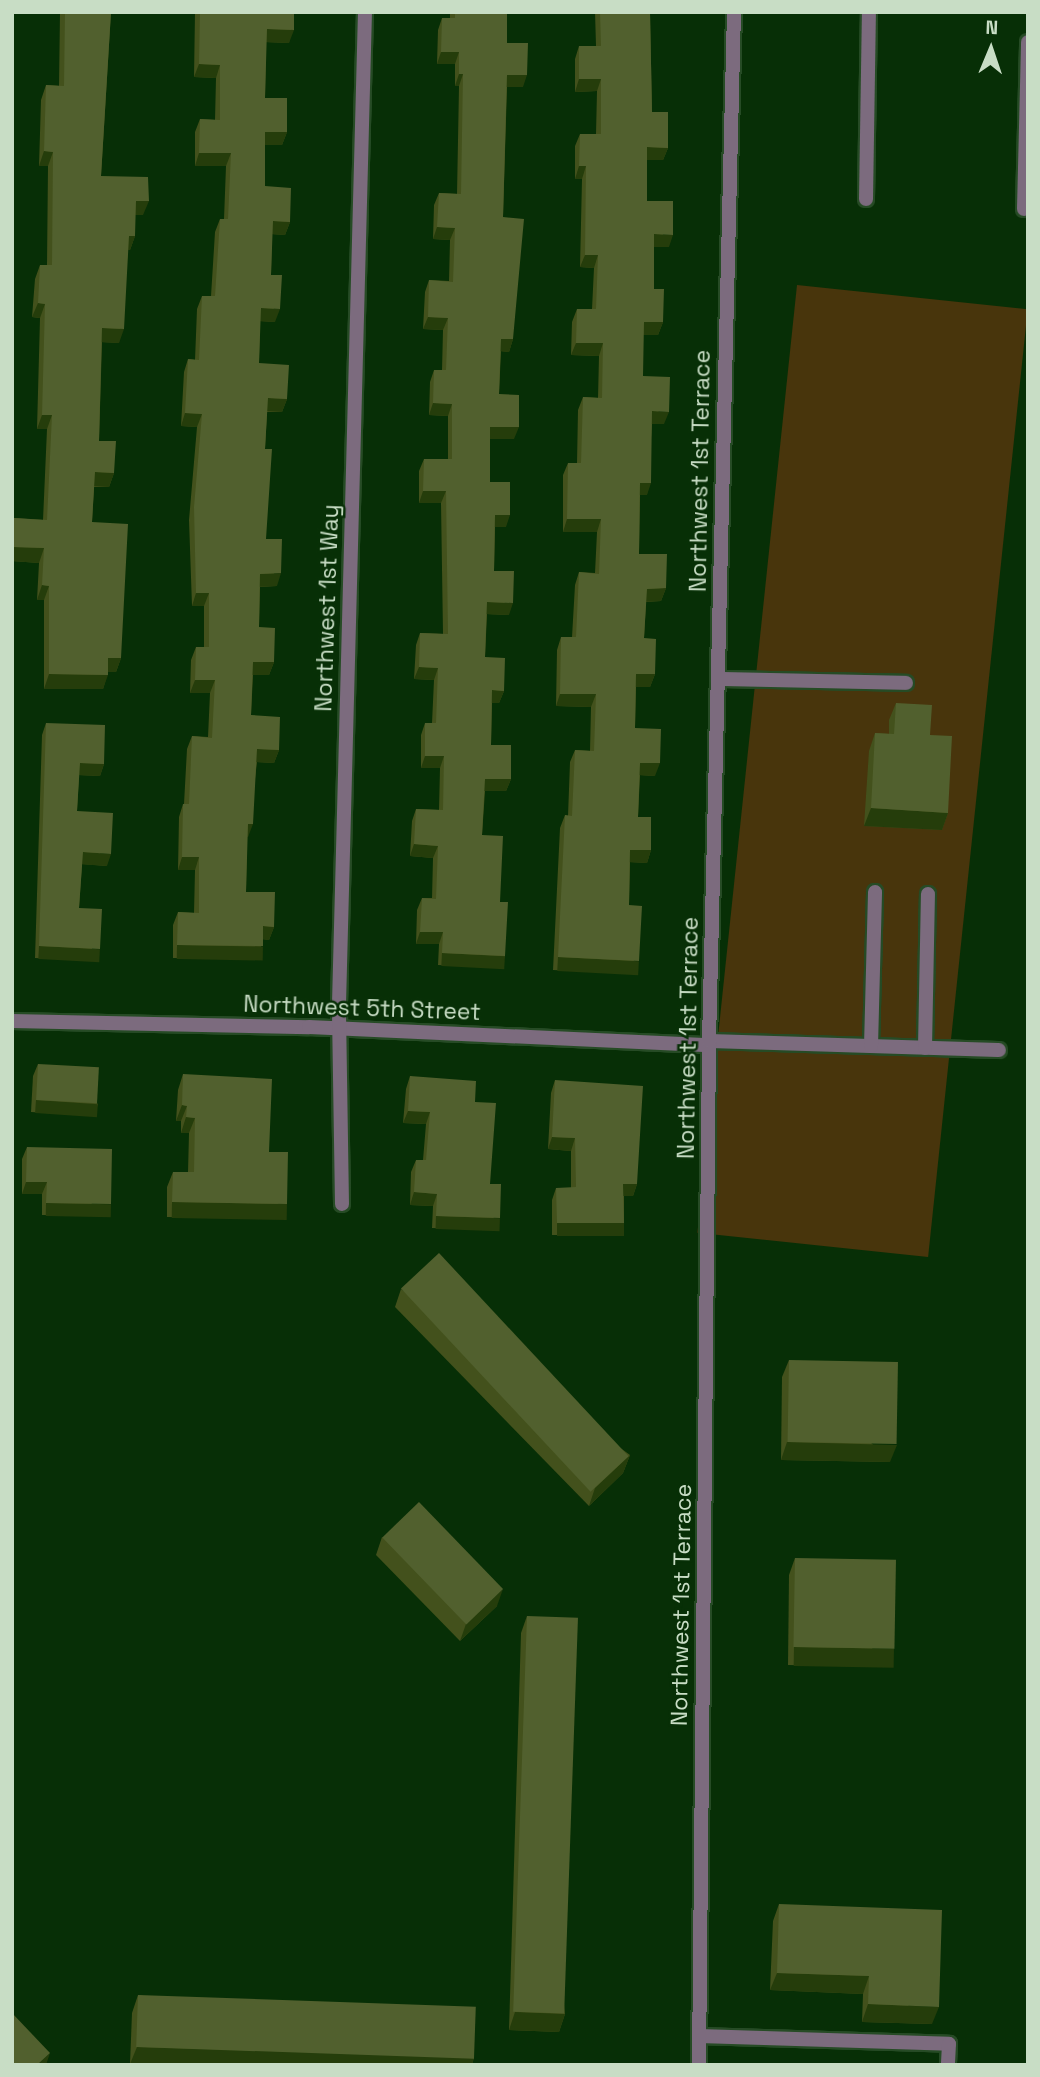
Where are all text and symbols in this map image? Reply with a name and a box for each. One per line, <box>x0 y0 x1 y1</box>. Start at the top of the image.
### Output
north arrow <box>956 14 1026 84</box>
text: N <box>985 15 999 40</box>
street label: Northwest 1st Terrace <box>684 349 716 593</box>
street label: Northwest 1st Way <box>310 504 344 712</box>
street label: Northwest 1st Terrace <box>672 916 704 1160</box>
street label: Northwest 5th Street <box>243 990 481 1026</box>
street label: Northwest 1st Terrace <box>665 1483 697 1727</box>

